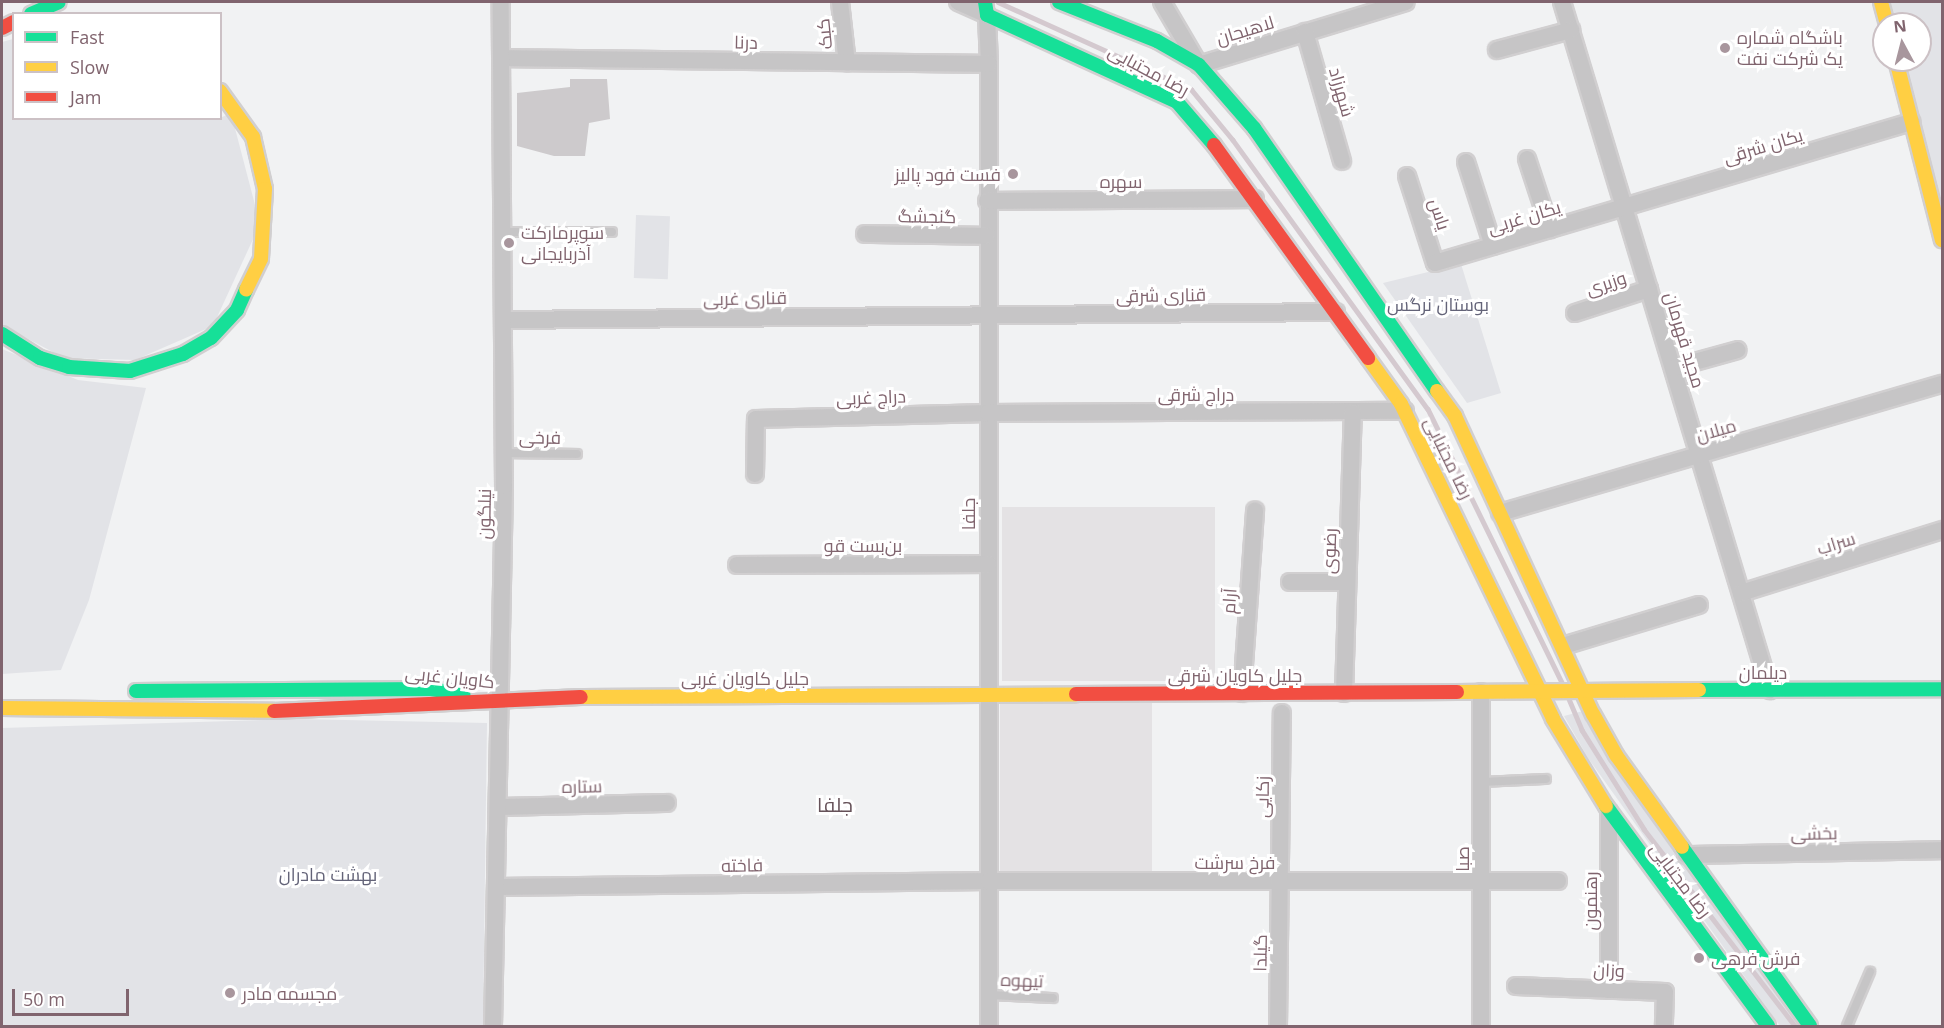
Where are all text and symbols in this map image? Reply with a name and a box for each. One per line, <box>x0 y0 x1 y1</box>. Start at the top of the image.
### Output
street label: لاهیجان <box>1213 11 1277 49</box>
legend <box>12 12 222 120</box>
north arrow <box>1872 12 1932 72</box>
text: N <box>1892 14 1908 38</box>
street label: کبک <box>812 17 836 51</box>
text: Fast <box>70 25 104 49</box>
place label: باشگاه شماره یک شرکت نفت <box>1737 27 1843 70</box>
street label: درنا <box>734 31 758 53</box>
street label: رضا مجتبایی <box>1105 40 1193 100</box>
marker: باشگاه شماره یک شرکت نفت <box>1718 41 1732 55</box>
text: Slow <box>70 55 109 79</box>
street label: شهرزاد <box>1325 65 1359 119</box>
text: Jam <box>70 85 102 109</box>
street label: یکان شرقی <box>1721 124 1805 168</box>
place label: فست فود پالیز <box>895 163 1001 185</box>
marker: فست فود پالیز <box>1006 167 1020 181</box>
street label: سهره <box>1100 170 1142 192</box>
street label: یاس <box>1425 195 1455 233</box>
street label: یکان غربی <box>1485 196 1563 238</box>
street label: گنجشگ <box>898 205 956 227</box>
place label: سوپرمارکت آذربایجانی <box>521 222 604 264</box>
marker: سوپرمارکت آذربایجانی <box>502 236 516 250</box>
street label: وزیری <box>1583 266 1629 300</box>
street label: قناری شرقی <box>1116 283 1206 307</box>
street label: قناری غربی <box>703 286 787 310</box>
street label: مجید قهرمان <box>1660 289 1710 391</box>
park label: بوستان نرگس <box>1387 293 1489 315</box>
street label: دراج شرقی <box>1158 383 1234 405</box>
street label: دراج غربی <box>836 385 906 409</box>
street label: رضا مجتبایی <box>1420 413 1478 503</box>
street label: میلان <box>1693 414 1739 446</box>
street label: فرخی <box>519 426 561 448</box>
street label: نیلگون <box>473 488 495 540</box>
street label: جلفا <box>957 498 979 530</box>
street label: سراب <box>1814 527 1858 559</box>
street label: رضوی <box>1317 528 1341 574</box>
street label: بن‌بست قو <box>824 534 902 556</box>
street label: آرام <box>1217 587 1241 615</box>
street label: دیلمان <box>1739 661 1787 683</box>
street label: کاویان غربی <box>404 662 496 692</box>
street label: جلیل کاویان شرقی <box>1168 664 1302 686</box>
street label: جلیل کاویان غربی <box>681 667 809 689</box>
street label: ستاره <box>561 775 603 797</box>
street label: زکایی <box>1251 776 1273 818</box>
district label: جلفا <box>817 792 853 816</box>
street label: بخشی <box>1790 822 1838 844</box>
street label: رضا مجتبایی <box>1646 838 1716 922</box>
street label: صبا <box>1451 846 1473 872</box>
street label: فرخ سرشت <box>1194 851 1276 873</box>
street label: فاخته <box>721 854 763 876</box>
park label: بهشت مادران <box>279 863 377 885</box>
street label: رهنمون <box>1579 872 1601 930</box>
street label: گیلدا <box>1249 934 1271 972</box>
place label: فرش فرهی <box>1711 947 1800 969</box>
marker: فرش فرهی <box>1692 951 1706 965</box>
street label: وزان <box>1593 959 1625 981</box>
street label: تیهوه <box>1000 968 1044 992</box>
scale bar <box>15 977 132 1015</box>
place label: مجسمه مادر <box>242 982 337 1004</box>
marker: مجسمه مادر <box>223 986 237 1000</box>
text: 50 m <box>23 987 65 1011</box>

